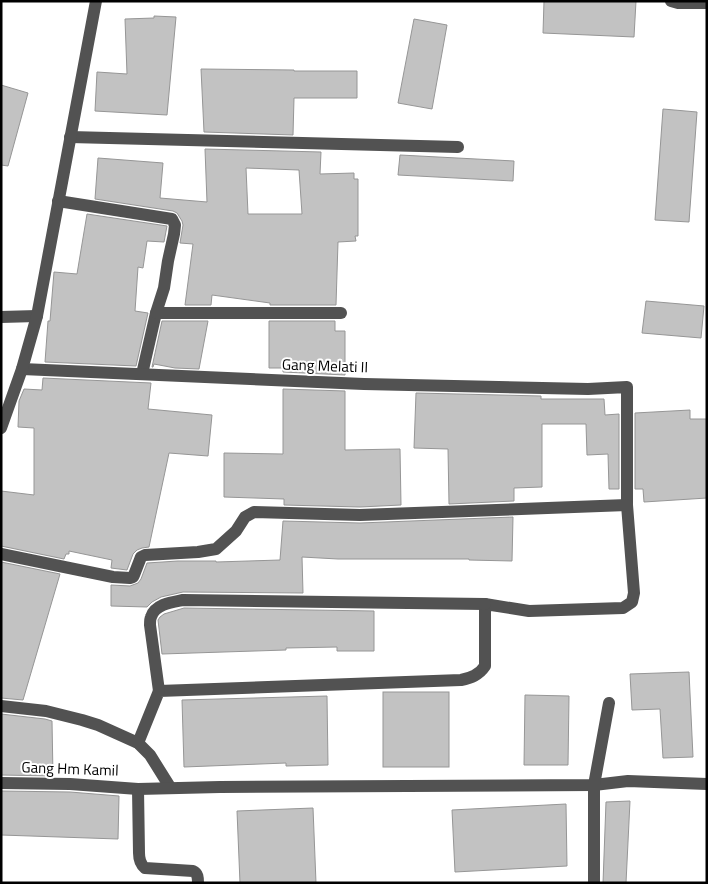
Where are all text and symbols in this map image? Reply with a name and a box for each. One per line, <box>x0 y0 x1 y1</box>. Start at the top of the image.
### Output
street label: Gang Melati II <box>282 353 368 378</box>
street label: Gang Hm Kamil <box>21 755 119 782</box>

